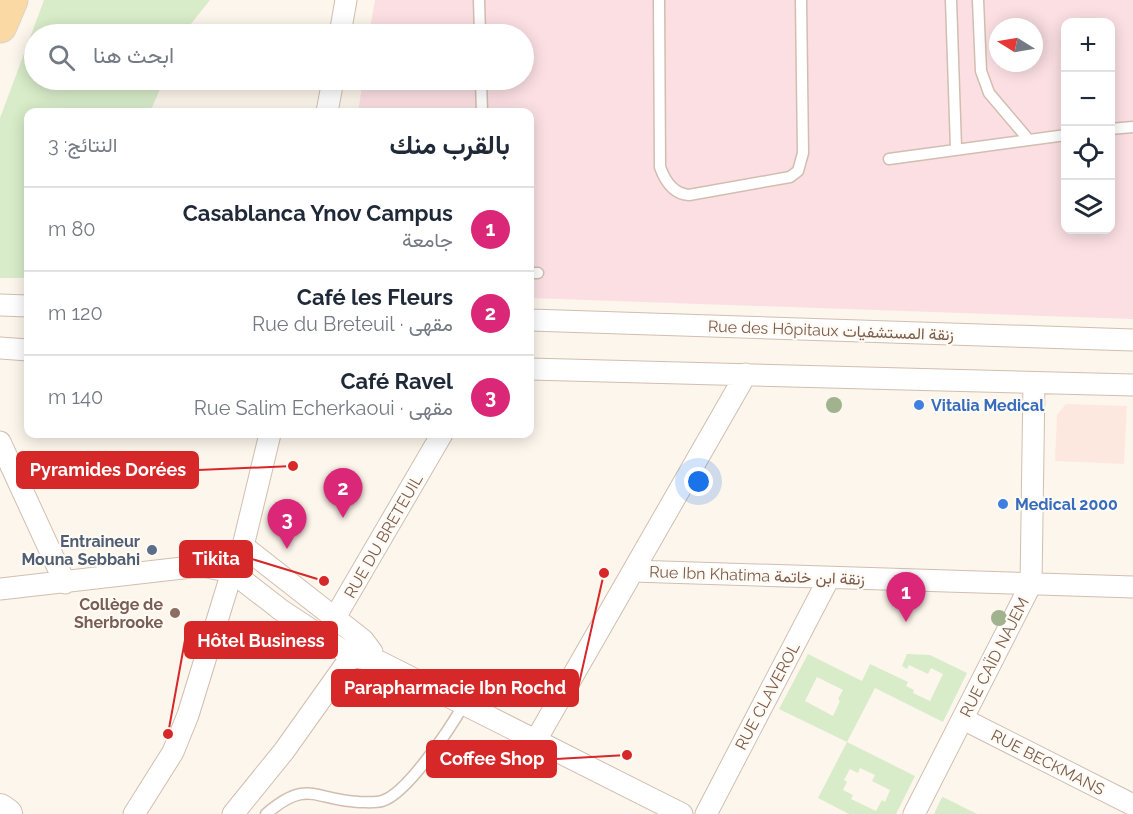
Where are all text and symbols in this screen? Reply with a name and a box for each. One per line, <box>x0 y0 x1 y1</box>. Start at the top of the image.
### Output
north arrow <box>989 18 1043 72</box>
map controls <box>1061 18 1115 234</box>
button: + <box>1061 18 1115 72</box>
search box <box>24 24 534 90</box>
icon: search <box>45 41 78 74</box>
text: ابحث هنا <box>93 42 174 68</box>
button: − <box>1061 72 1115 126</box>
button: locate <box>1061 126 1115 180</box>
text: بالقرب منك <box>390 130 510 160</box>
text: النتائج: 3 <box>48 133 117 157</box>
button: layers <box>1061 180 1115 234</box>
text: Casablanca Ynov Campus <box>183 200 453 226</box>
text: 80 m <box>48 217 96 241</box>
text: 1 <box>486 217 495 241</box>
text: جامعة <box>402 228 453 252</box>
text: Café les Fleurs <box>297 284 453 310</box>
text: 120 m <box>48 301 103 325</box>
text: 2 <box>485 301 496 325</box>
text: مقهى · Rue du Breteuil <box>252 312 453 336</box>
street label: Rue des Hôpitaux زنقة المستشفيات <box>708 317 954 345</box>
text: Café Ravel <box>340 368 453 394</box>
text: 140 m <box>48 385 103 409</box>
text: 3 <box>485 385 496 409</box>
text: مقهى · Rue Salim Echerkaoui <box>194 396 453 420</box>
place label: Vitalia Medical <box>931 396 1045 415</box>
marker: Vitalia Medical <box>912 398 926 412</box>
callout: Pyramides Dorées <box>17 452 198 488</box>
text: Pyramides Dorées <box>30 459 186 480</box>
your location <box>684 467 713 496</box>
pin: 2 <box>324 468 362 518</box>
street label: RUE DU BRETEUIL <box>340 470 427 601</box>
place label: Medical 2000 <box>1015 495 1118 514</box>
marker: Medical 2000 <box>996 497 1010 511</box>
pin: 3 <box>268 500 306 549</box>
place label: Entraineur Mouna Sebbahi <box>21 532 140 569</box>
callout: Tikita <box>180 541 252 577</box>
marker: Entraineur Mouna Sebbahi <box>145 543 159 557</box>
text: Tikita <box>192 548 240 569</box>
street label: Rue Ibn Khatima زنقة ابن خاتمة <box>649 562 865 590</box>
pin: 1 <box>886 572 926 622</box>
street label: RUE CAÏD NAJEM <box>955 594 1033 720</box>
place label: Collège de Sherbrooke <box>74 595 163 632</box>
marker: Collège de Sherbrooke <box>168 606 182 620</box>
callout: Hôtel Business <box>185 622 337 658</box>
text: Hôtel Business <box>197 630 325 651</box>
street label: RUE CLAVEROL <box>731 639 804 753</box>
callout: Parapharmacie Ibn Rochd <box>332 670 578 706</box>
text: Parapharmacie Ibn Rochd <box>344 677 566 698</box>
street label: RUE BECKMANS <box>988 726 1108 799</box>
callout: Coffee Shop <box>427 741 556 777</box>
text: Coffee Shop <box>440 748 544 769</box>

